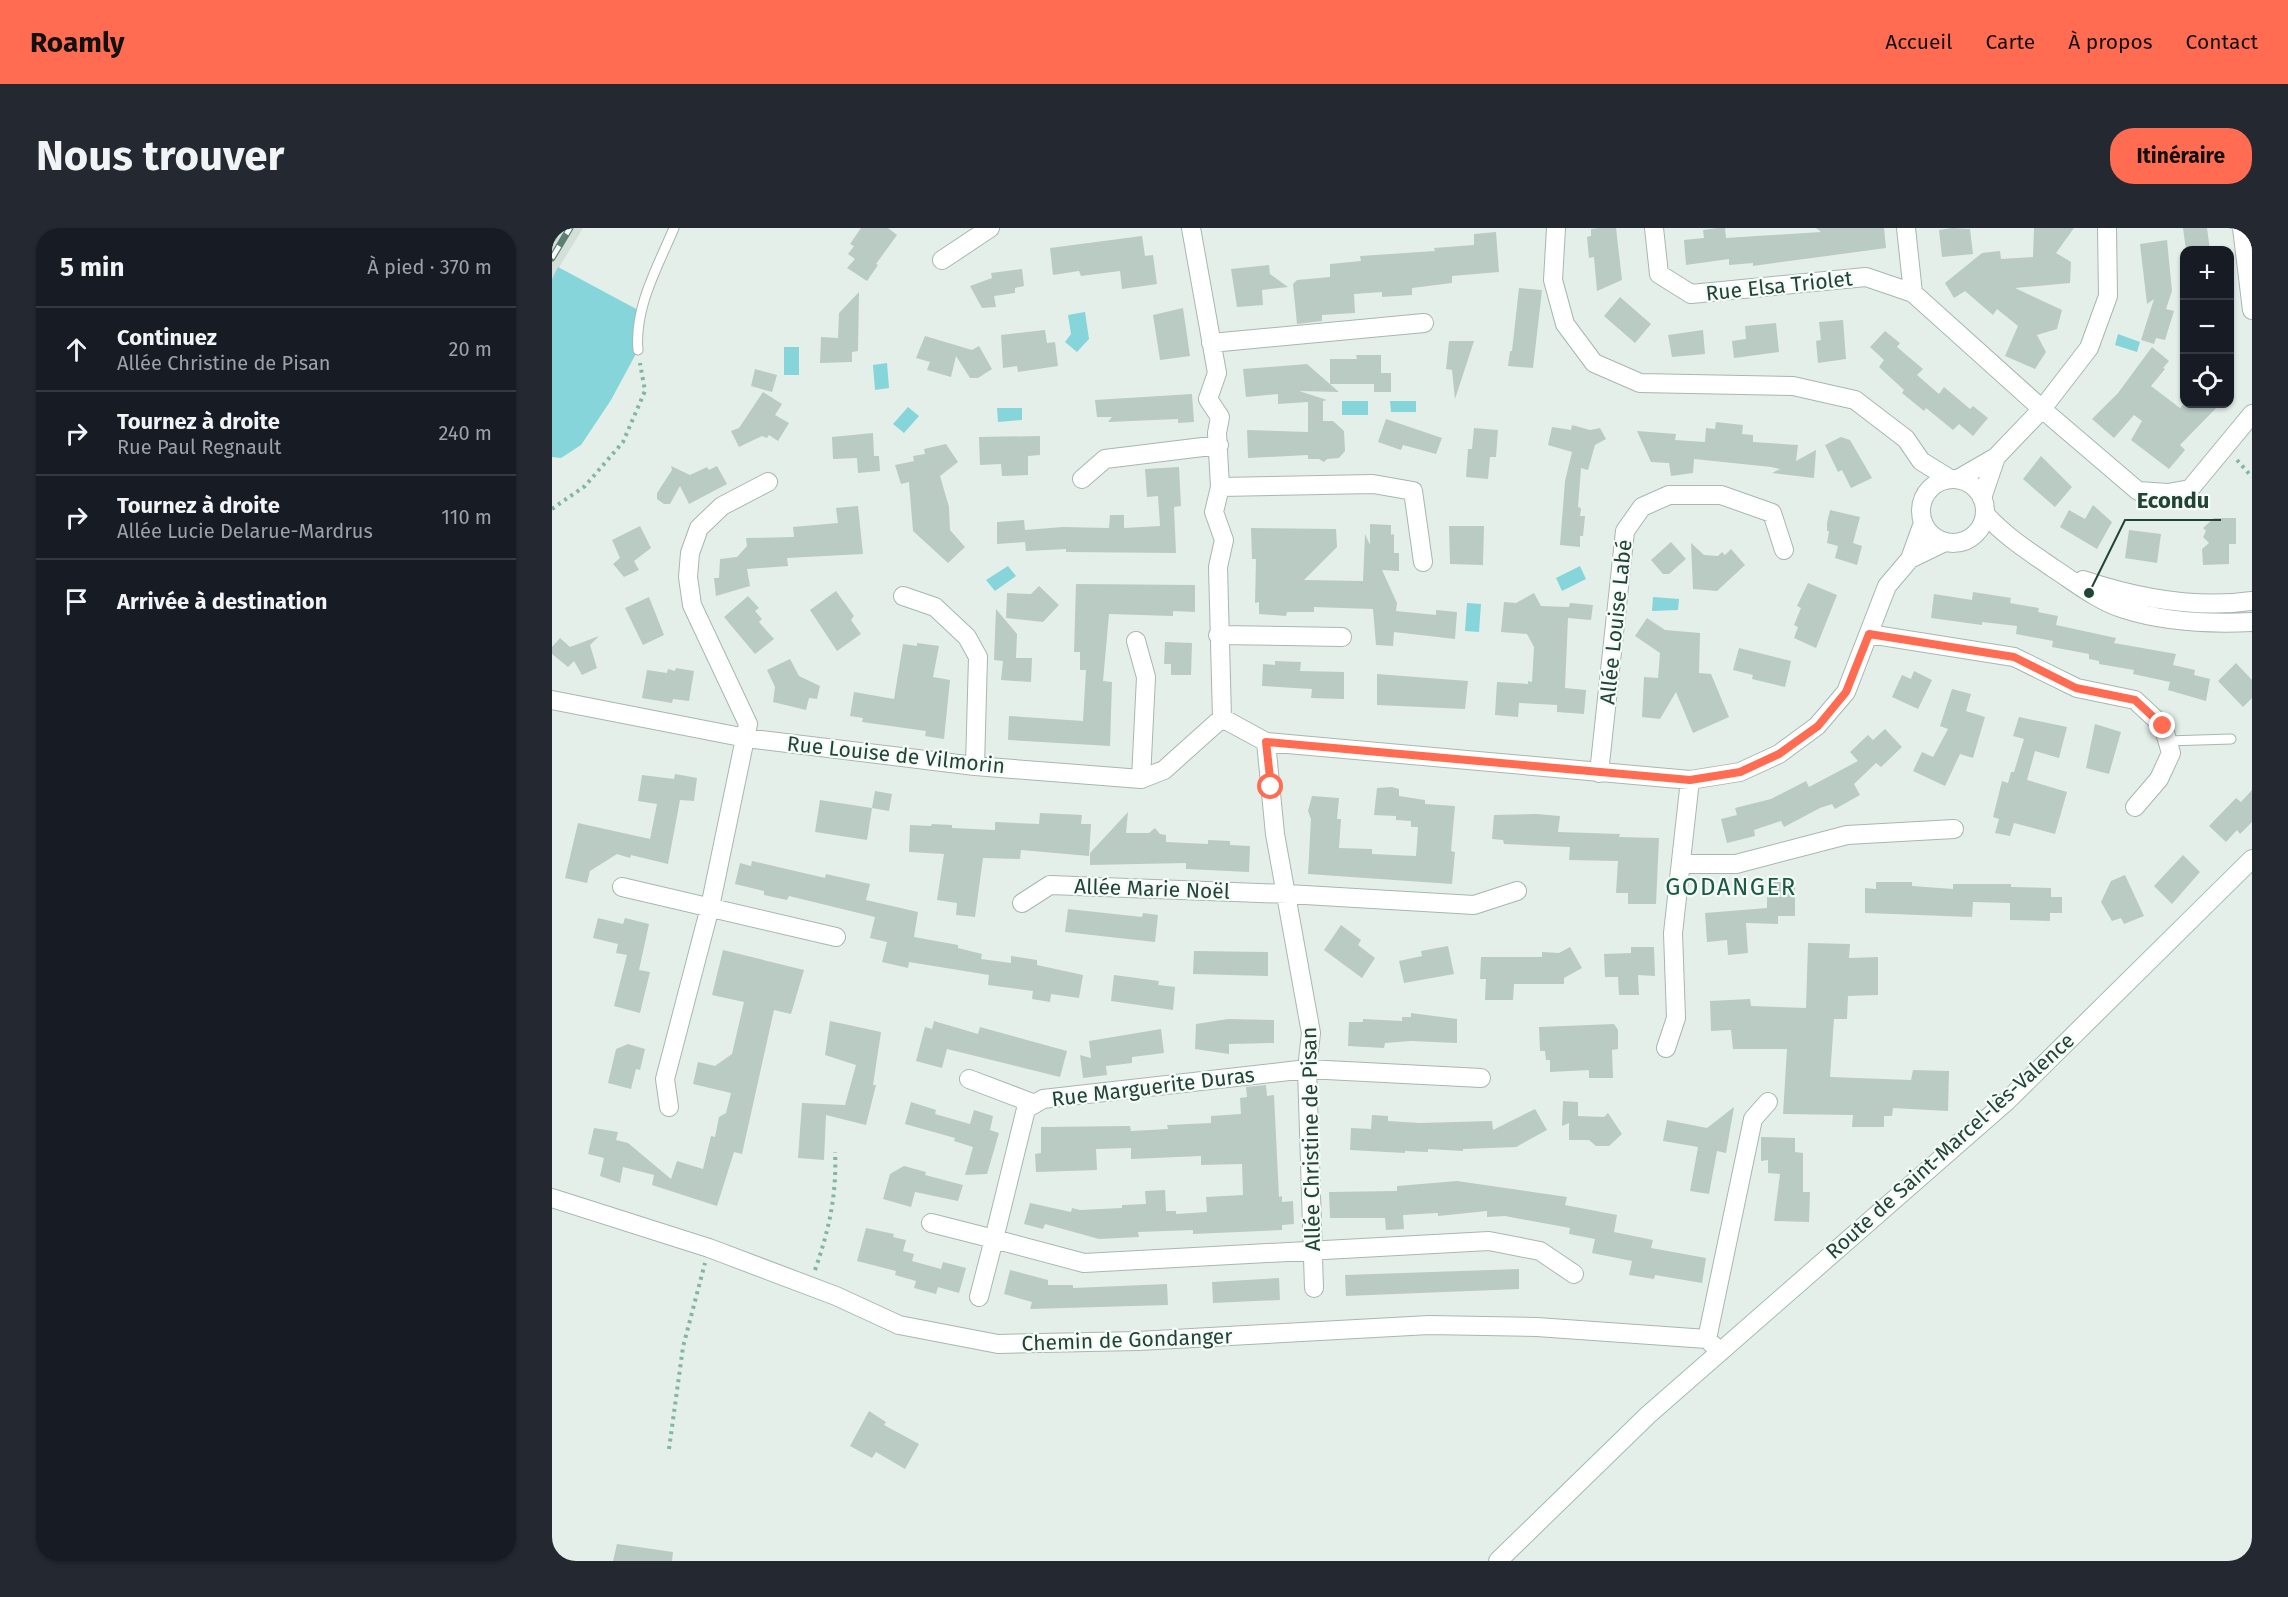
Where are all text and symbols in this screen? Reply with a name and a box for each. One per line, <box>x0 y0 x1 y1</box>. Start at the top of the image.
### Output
text: Roamly <box>30 26 124 59</box>
text: Accueil <box>1885 29 1952 55</box>
text: Carte <box>1985 29 2035 55</box>
text: À propos <box>2068 29 2153 55</box>
text: Contact <box>2186 29 2258 55</box>
button: Itinéraire <box>2110 128 2252 184</box>
text: Nous trouver <box>36 131 284 181</box>
map controls <box>2180 246 2234 408</box>
button: + <box>2180 246 2234 300</box>
text: 5 min <box>60 252 124 283</box>
text: À pied · 370 m <box>367 255 492 279</box>
street label: Rue Elsa Triolet <box>1704 265 1854 307</box>
button: − <box>2180 300 2234 354</box>
text: Continuez <box>117 324 217 351</box>
icon: ahead <box>60 333 93 366</box>
text: 20 m <box>449 337 492 361</box>
text: Allée Christine de Pisan <box>117 351 331 375</box>
button: locate <box>2180 354 2234 408</box>
text: Tournez à droite <box>117 408 280 435</box>
icon: right <box>60 417 93 450</box>
text: 240 m <box>438 421 492 445</box>
text: Rue Paul Regnault <box>117 435 282 459</box>
callout: Econdu <box>2125 480 2221 520</box>
text: Econdu <box>2137 487 2209 514</box>
text: Tournez à droite <box>117 492 280 519</box>
icon: right <box>60 501 93 534</box>
text: 110 m <box>441 505 492 529</box>
text: Allée Lucie Delarue-Mardrus <box>117 519 373 543</box>
street label: Allée Louise Labé <box>1594 538 1638 706</box>
icon: arrive <box>60 585 93 618</box>
text: Arrivée à destination <box>117 588 327 615</box>
route end <box>2149 712 2175 738</box>
street label: Rue Louise de Vilmorin <box>786 731 1006 779</box>
route start <box>1257 773 1283 799</box>
street label: Allée Marie Noël <box>1074 873 1230 905</box>
district label: GODANGER <box>1665 873 1797 901</box>
street label: Allée Christine de Pisan <box>1296 1027 1326 1251</box>
street label: Route de Saint-Marcel-lès-Valence <box>1820 1027 2080 1265</box>
street label: Rue Marguerite Duras <box>1050 1062 1256 1112</box>
street label: Chemin de Gondanger <box>1021 1323 1233 1357</box>

